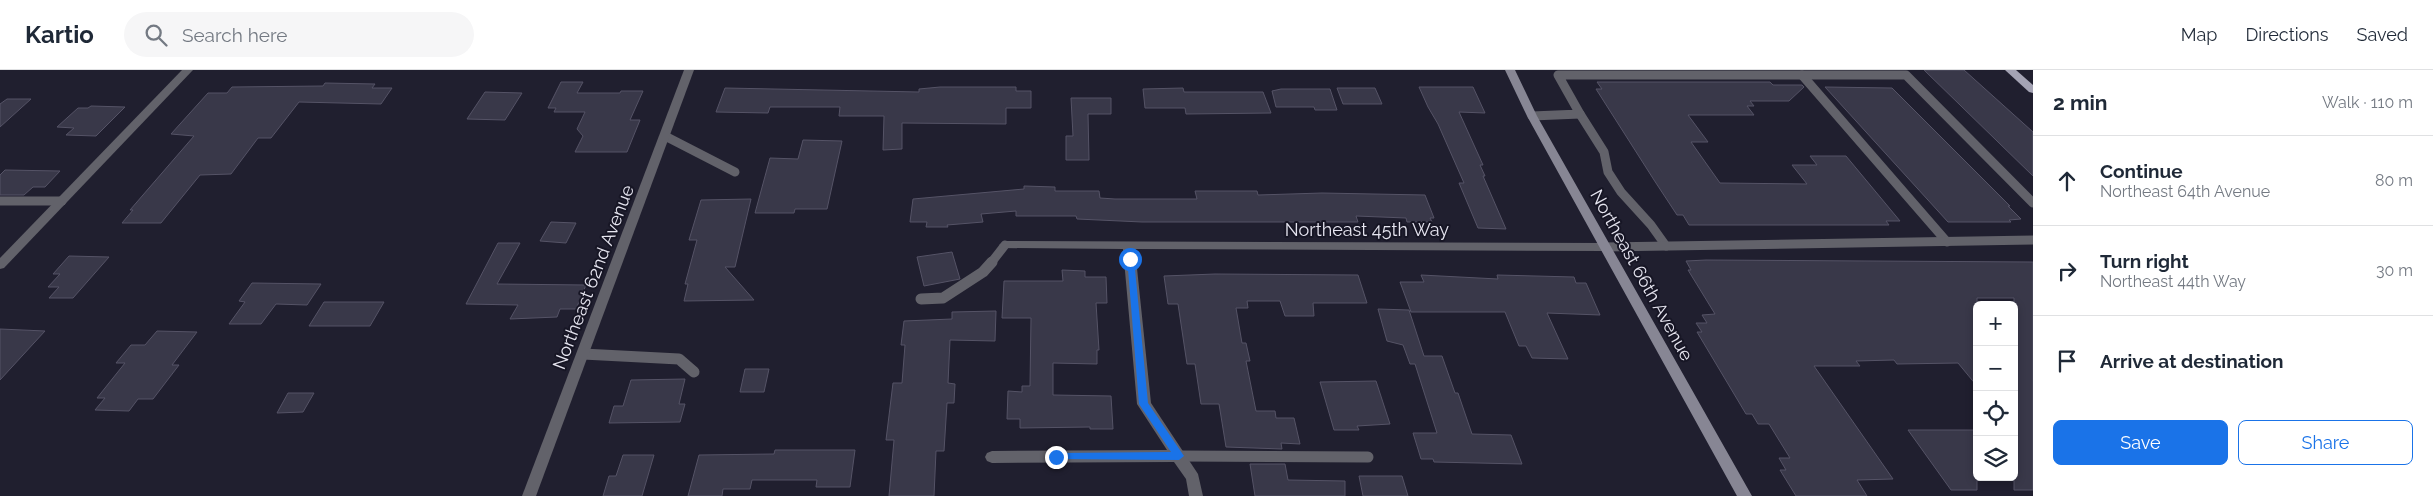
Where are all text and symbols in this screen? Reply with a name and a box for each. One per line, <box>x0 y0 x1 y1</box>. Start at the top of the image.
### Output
search box <box>124 12 474 57</box>
text: Kartio <box>25 20 94 49</box>
icon: search <box>142 21 170 49</box>
text: Search here <box>182 24 287 46</box>
text: Map <box>2181 24 2217 45</box>
text: Directions <box>2245 24 2329 45</box>
text: Saved <box>2357 24 2408 45</box>
text: 2 min <box>2053 90 2107 115</box>
text: Walk · 110 m <box>2322 93 2413 112</box>
text: Continue <box>2100 160 2183 182</box>
icon: ahead <box>2053 167 2081 195</box>
text: 80 m <box>2375 171 2413 190</box>
street label: Northeast 62nd Avenue <box>548 181 638 372</box>
text: Northeast 64th Avenue <box>2100 182 2270 201</box>
street label: Northeast 66th Avenue <box>1586 186 1698 365</box>
street label: Northeast 45th Way <box>1285 219 1449 240</box>
route start <box>1119 248 1142 271</box>
text: Turn right <box>2100 250 2189 272</box>
icon: right <box>2053 257 2081 285</box>
text: 30 m <box>2376 261 2413 280</box>
text: Northeast 44th Way <box>2100 272 2246 291</box>
map controls <box>1973 301 2018 481</box>
button: + <box>1973 301 2018 346</box>
button: − <box>1973 346 2018 391</box>
icon: arrive <box>2053 347 2081 375</box>
text: Arrive at destination <box>2100 350 2284 372</box>
button: locate <box>1973 391 2018 436</box>
button: Save <box>2053 420 2228 465</box>
button: Share <box>2238 420 2413 465</box>
button: layers <box>1973 436 2018 481</box>
route end <box>1045 446 1068 469</box>

